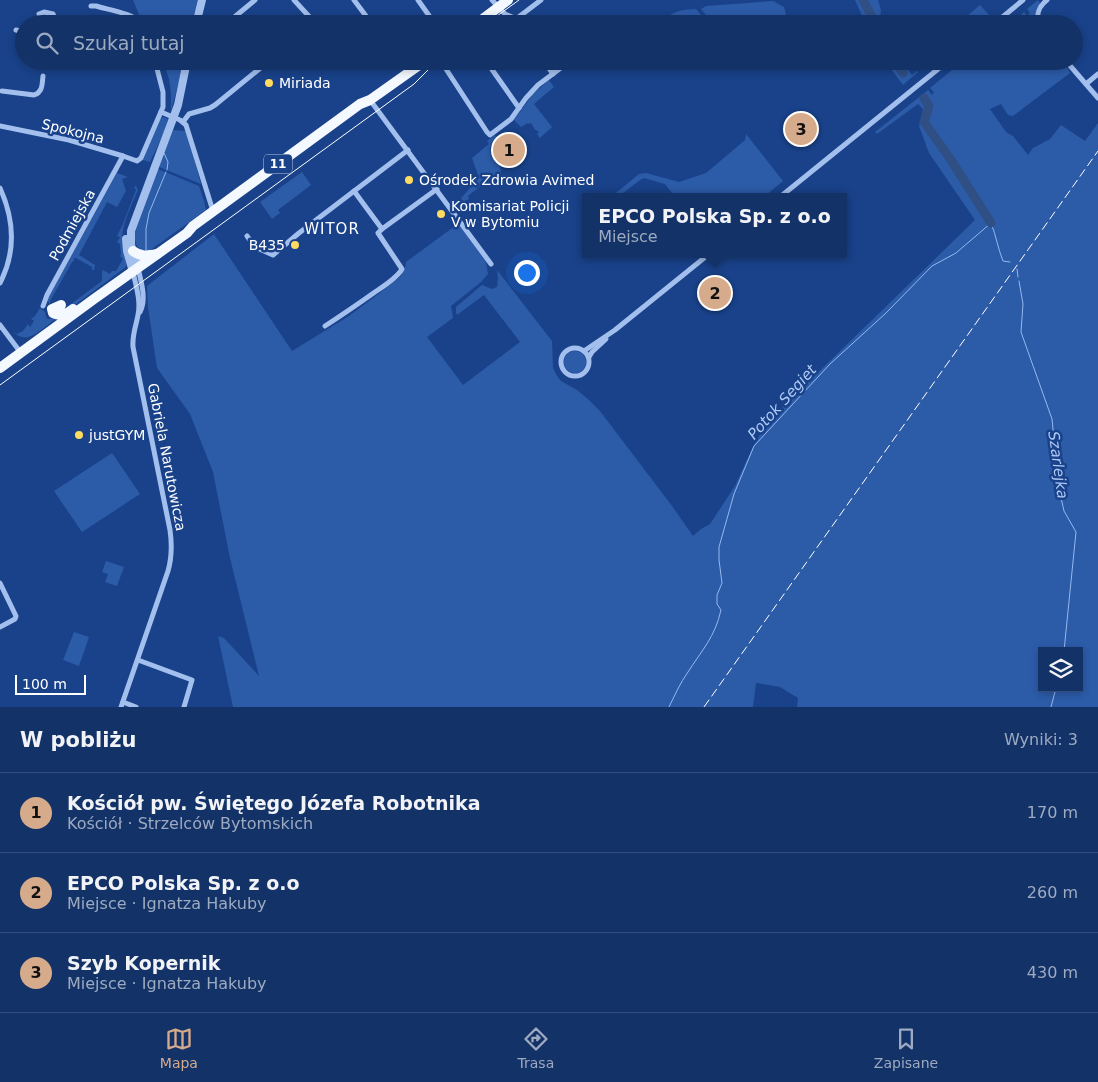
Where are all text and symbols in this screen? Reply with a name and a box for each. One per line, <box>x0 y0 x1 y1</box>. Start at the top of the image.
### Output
search box <box>15 15 1083 70</box>
icon: search <box>33 29 61 57</box>
text: Szukaj tutaj <box>73 32 185 54</box>
place label: Miriada <box>279 75 331 91</box>
marker: Miriada <box>263 77 275 89</box>
pin: 3 <box>785 110 817 148</box>
street label: Spokojna <box>40 116 106 146</box>
pin: 1 <box>493 131 525 169</box>
road number: 11 <box>264 154 292 173</box>
place label: Ośrodek Zdrowia Avimed <box>419 172 594 188</box>
marker: Ośrodek Zdrowia Avimed <box>403 174 415 186</box>
street label: Podmiejska <box>46 186 98 264</box>
popup <box>582 193 847 258</box>
place label: Komisariat Policji V w Bytomiu <box>451 198 569 230</box>
text: EPCO Polska Sp. z o.o <box>598 205 831 227</box>
marker: Komisariat Policji V w Bytomiu <box>435 208 447 220</box>
district label: WITOR <box>304 220 360 238</box>
text: Miejsce <box>598 227 658 246</box>
place label: B435 <box>249 237 285 253</box>
marker: B435 <box>289 239 301 251</box>
your location <box>514 260 540 286</box>
pin: 2 <box>699 274 731 312</box>
water label: Potok Segiet <box>744 360 821 443</box>
street label: Gabriela Narutowicza <box>145 382 189 532</box>
place label: justGYM <box>88 427 145 443</box>
marker: justGYM <box>73 429 85 441</box>
water label: Szarlejka <box>1044 430 1072 500</box>
map controls <box>1038 647 1083 692</box>
button: layers <box>1038 647 1083 692</box>
scale bar <box>15 672 86 695</box>
text: 100 m <box>22 676 67 692</box>
text: W pobliżu <box>20 728 137 752</box>
text: Wyniki: 3 <box>1004 730 1078 749</box>
text: Kościół pw. Świętego Józefa Robotnika <box>67 792 481 814</box>
text: 1 <box>30 803 42 822</box>
text: 170 m <box>1027 803 1078 822</box>
text: Kościół · Strzelców Bytomskich <box>67 814 313 833</box>
text: EPCO Polska Sp. z o.o <box>67 872 300 894</box>
text: 2 <box>30 883 42 902</box>
text: 260 m <box>1027 883 1078 902</box>
text: Miejsce · Ignatza Hakuby <box>67 894 267 913</box>
text: Szyb Kopernik <box>67 952 220 974</box>
text: 3 <box>30 963 42 982</box>
text: 430 m <box>1027 963 1078 982</box>
text: Miejsce · Ignatza Hakuby <box>67 974 267 993</box>
tab: Mapa <box>160 1025 198 1071</box>
tab: Trasa <box>518 1025 554 1071</box>
tab: Zapisane <box>874 1025 938 1071</box>

